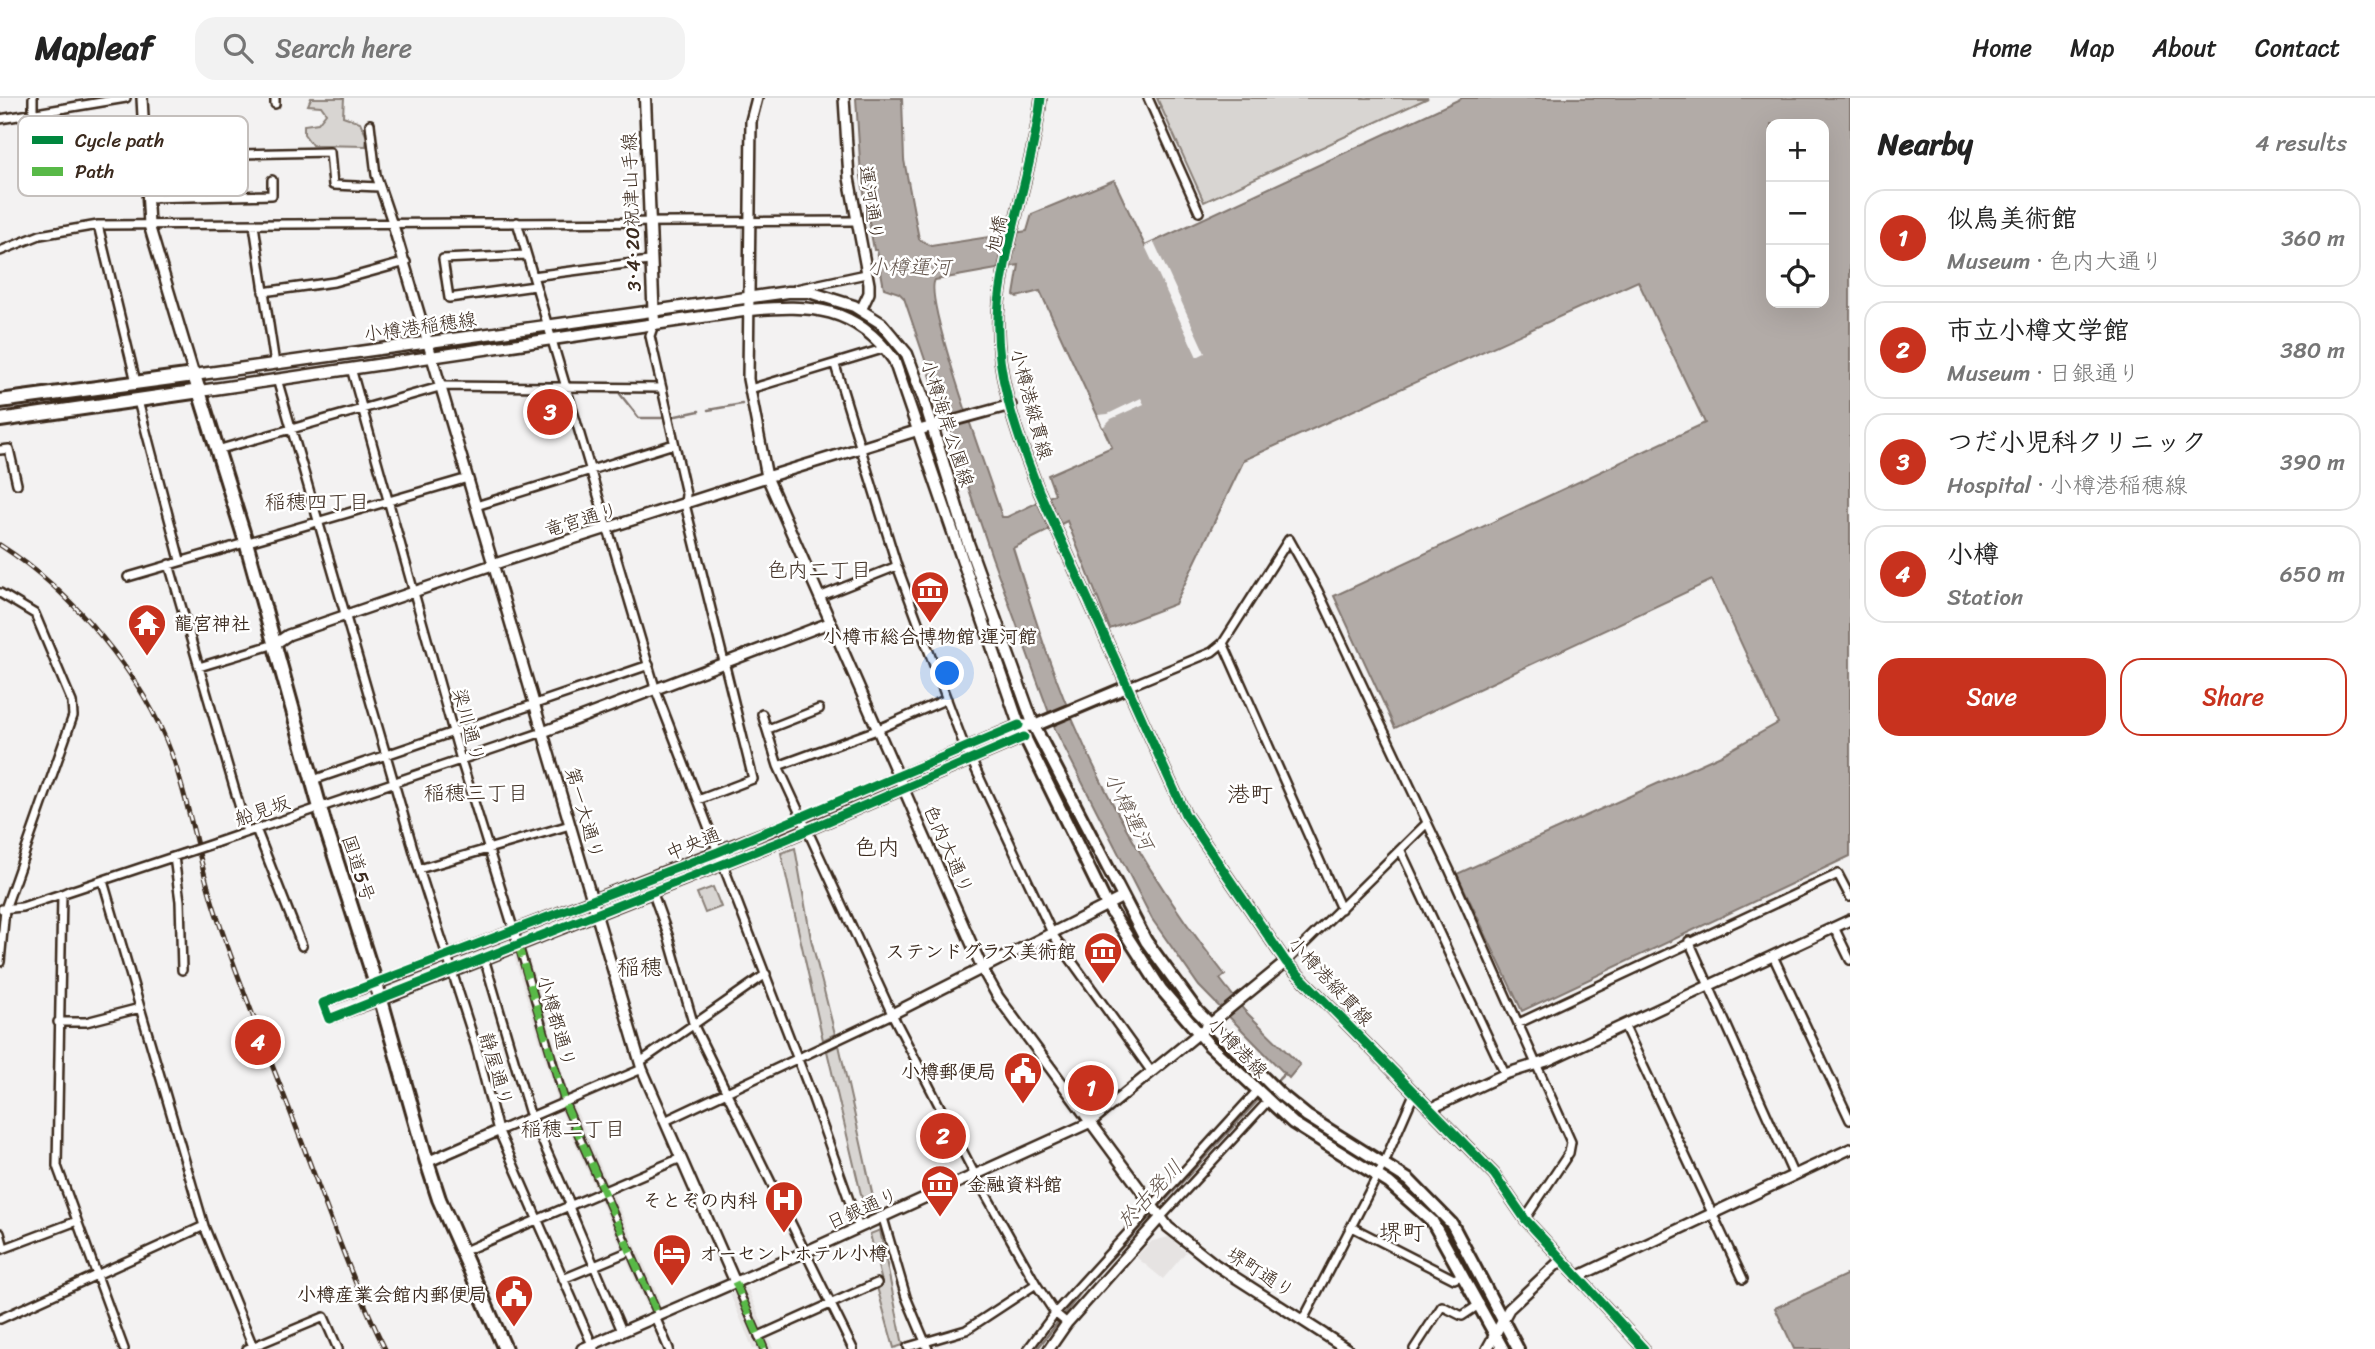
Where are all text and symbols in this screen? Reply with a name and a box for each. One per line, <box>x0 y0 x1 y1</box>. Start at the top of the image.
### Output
search box <box>195 17 685 80</box>
text: Mapleaf <box>35 19 153 77</box>
text: Search here <box>275 25 412 71</box>
text: Home <box>1972 27 2032 69</box>
text: Map <box>2070 27 2114 69</box>
text: About <box>2152 27 2217 69</box>
text: Contact <box>2255 27 2340 69</box>
icon: search <box>219 29 257 67</box>
legend <box>18 116 248 196</box>
text: Nearby <box>1878 117 1973 171</box>
map controls <box>1766 119 1829 308</box>
button: + <box>1766 119 1829 182</box>
text: 4 results <box>2255 123 2347 164</box>
text: Cycle path <box>75 124 164 157</box>
street label: 3･4･20祝津山手線 <box>612 132 651 292</box>
text: Path <box>75 155 114 188</box>
street label: 運河通り <box>849 163 894 243</box>
button: − <box>1766 182 1829 245</box>
text: 似鳥美術館 <box>1947 195 2077 241</box>
street label: 旭橋 <box>976 212 1017 256</box>
text: 1 <box>1898 218 1908 259</box>
text: 360 m <box>2281 218 2345 259</box>
text: Museum · 色内大通り <box>1947 241 2164 282</box>
button: locate <box>1766 245 1829 308</box>
water label: 小樽運河 <box>867 248 954 286</box>
street label: 小樽港稲穂線 <box>361 302 479 351</box>
text: 市立小樽文学館 <box>1947 307 2129 353</box>
text: 2 <box>1896 330 1910 371</box>
text: 380 m <box>2280 330 2345 371</box>
street label: 小樽港縦貫線 <box>1001 345 1062 463</box>
text: Museum · 日銀通り <box>1947 353 2141 394</box>
street label: 小樽海岸公園線 <box>911 355 984 492</box>
pin: 3 <box>527 386 573 438</box>
text: つだ小児科クリニック <box>1947 419 2207 465</box>
text: 3 <box>1897 442 1909 483</box>
text: 390 m <box>2280 442 2345 483</box>
text: Hospital · 小樽港稲穂線 <box>1947 465 2188 506</box>
district label: 稲穂四丁目 <box>265 483 370 521</box>
street label: 竜宮通り <box>540 493 622 546</box>
text: 小樽 <box>1947 531 1999 577</box>
district label: 色内二丁目 <box>767 551 872 589</box>
text: 4 <box>1896 554 1910 595</box>
text: 650 m <box>2280 554 2345 595</box>
museum icon: 小樽市総合博物館 運河館 <box>909 569 951 624</box>
text: Station <box>1947 577 2023 618</box>
temple icon: 龍宮神社 <box>126 602 168 657</box>
place label: 龍宮神社 <box>174 607 250 640</box>
place label: 小樽市総合博物館 運河館 <box>823 620 1037 653</box>
your location <box>930 656 964 690</box>
button: Save <box>1878 658 2106 736</box>
button: Share <box>2120 658 2347 736</box>
street label: 梁川通り <box>443 684 494 766</box>
street label: 第一大通り <box>556 763 613 863</box>
water label: 小樽運河 <box>1093 765 1166 860</box>
district label: 稲穂三丁目 <box>424 774 529 812</box>
district label: 港町 <box>1227 774 1273 815</box>
street label: 船見坂 <box>230 786 294 835</box>
street label: 色内大通り <box>914 799 983 899</box>
street label: 中央通 <box>661 817 726 869</box>
district label: 色内 <box>854 827 900 868</box>
street label: 国道5号 <box>332 830 385 906</box>
street label: 小樽港縦貫線 <box>1280 928 1382 1034</box>
museum icon: ステンドグラス美術館 <box>1082 930 1124 985</box>
place label: ステンドグラス美術館 <box>886 935 1076 968</box>
district label: 稲穂 <box>617 947 663 988</box>
street label: 小樽都通り <box>528 971 585 1071</box>
street label: 小樽港線 <box>1199 1009 1276 1086</box>
pin: 4 <box>235 1016 281 1068</box>
street label: 静屋通り <box>470 1028 523 1110</box>
public building icon: 小樽郵便局 <box>1002 1050 1044 1105</box>
place label: 小樽郵便局 <box>901 1055 996 1088</box>
pin: 1 <box>1068 1062 1114 1114</box>
district label: 稲穂二丁目 <box>521 1110 626 1148</box>
pin: 2 <box>920 1110 966 1162</box>
water label: 於古発川 <box>1107 1150 1193 1238</box>
museum icon: 金融資料館 <box>919 1163 961 1218</box>
place label: 金融資料館 <box>967 1168 1062 1201</box>
street label: 日銀通り <box>821 1178 904 1239</box>
hospital icon: そとぞの内科 <box>763 1179 805 1234</box>
place label: そとぞの内科 <box>643 1184 758 1217</box>
district label: 堺町 <box>1379 1212 1425 1253</box>
hotel icon: オーセントホテル小樽 <box>651 1232 693 1287</box>
place label: オーセントホテル小樽 <box>699 1237 888 1270</box>
street label: 堺町通り <box>1220 1238 1302 1307</box>
public building icon: 小樽産業会館内郵便局 <box>493 1273 535 1328</box>
place label: 小樽産業会館内郵便局 <box>297 1278 487 1311</box>

